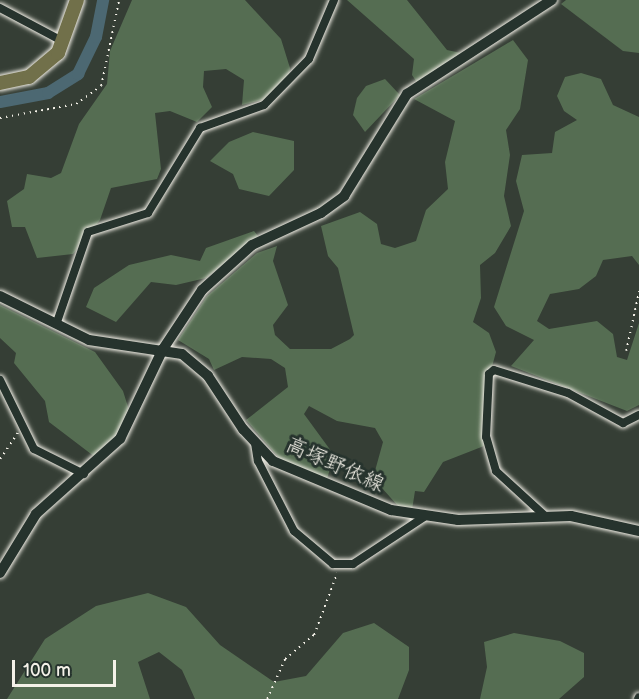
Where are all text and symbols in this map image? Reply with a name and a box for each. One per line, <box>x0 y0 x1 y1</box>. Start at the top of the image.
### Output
street label: 高塚野依線 <box>282 432 388 498</box>
scale bar <box>15 648 118 686</box>
text: 100 m <box>23 660 71 681</box>

